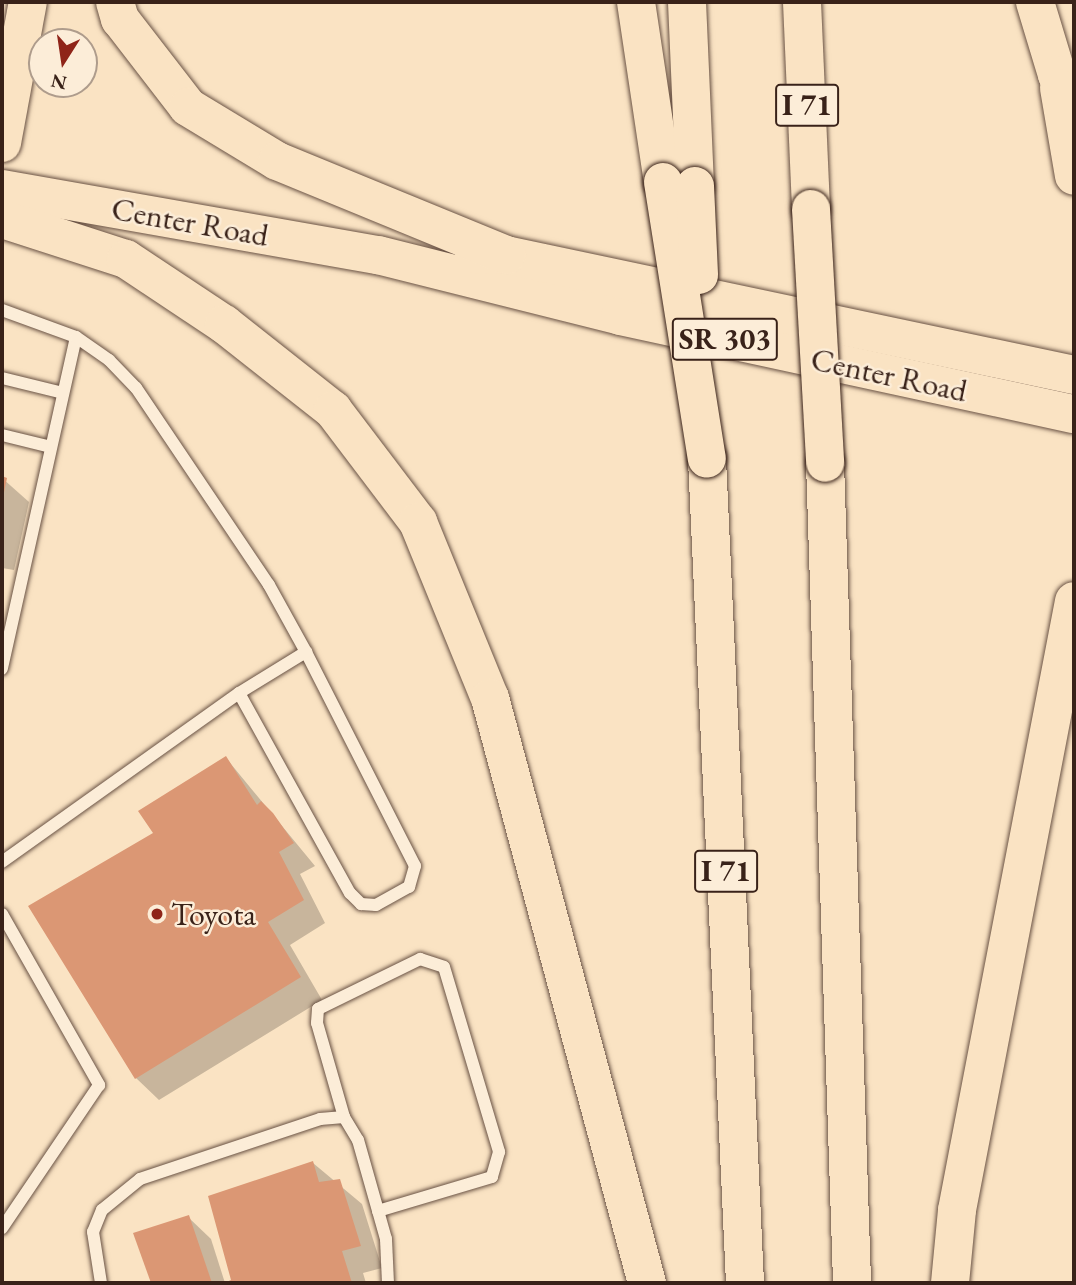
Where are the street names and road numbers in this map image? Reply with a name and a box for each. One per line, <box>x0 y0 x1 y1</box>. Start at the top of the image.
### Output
road number: I 71 <box>774 78 840 132</box>
street label: Center Road <box>109 189 271 255</box>
road number: SR 303 <box>671 312 779 366</box>
street label: Center Road <box>807 340 971 410</box>
road number: I 71 <box>693 844 759 898</box>

